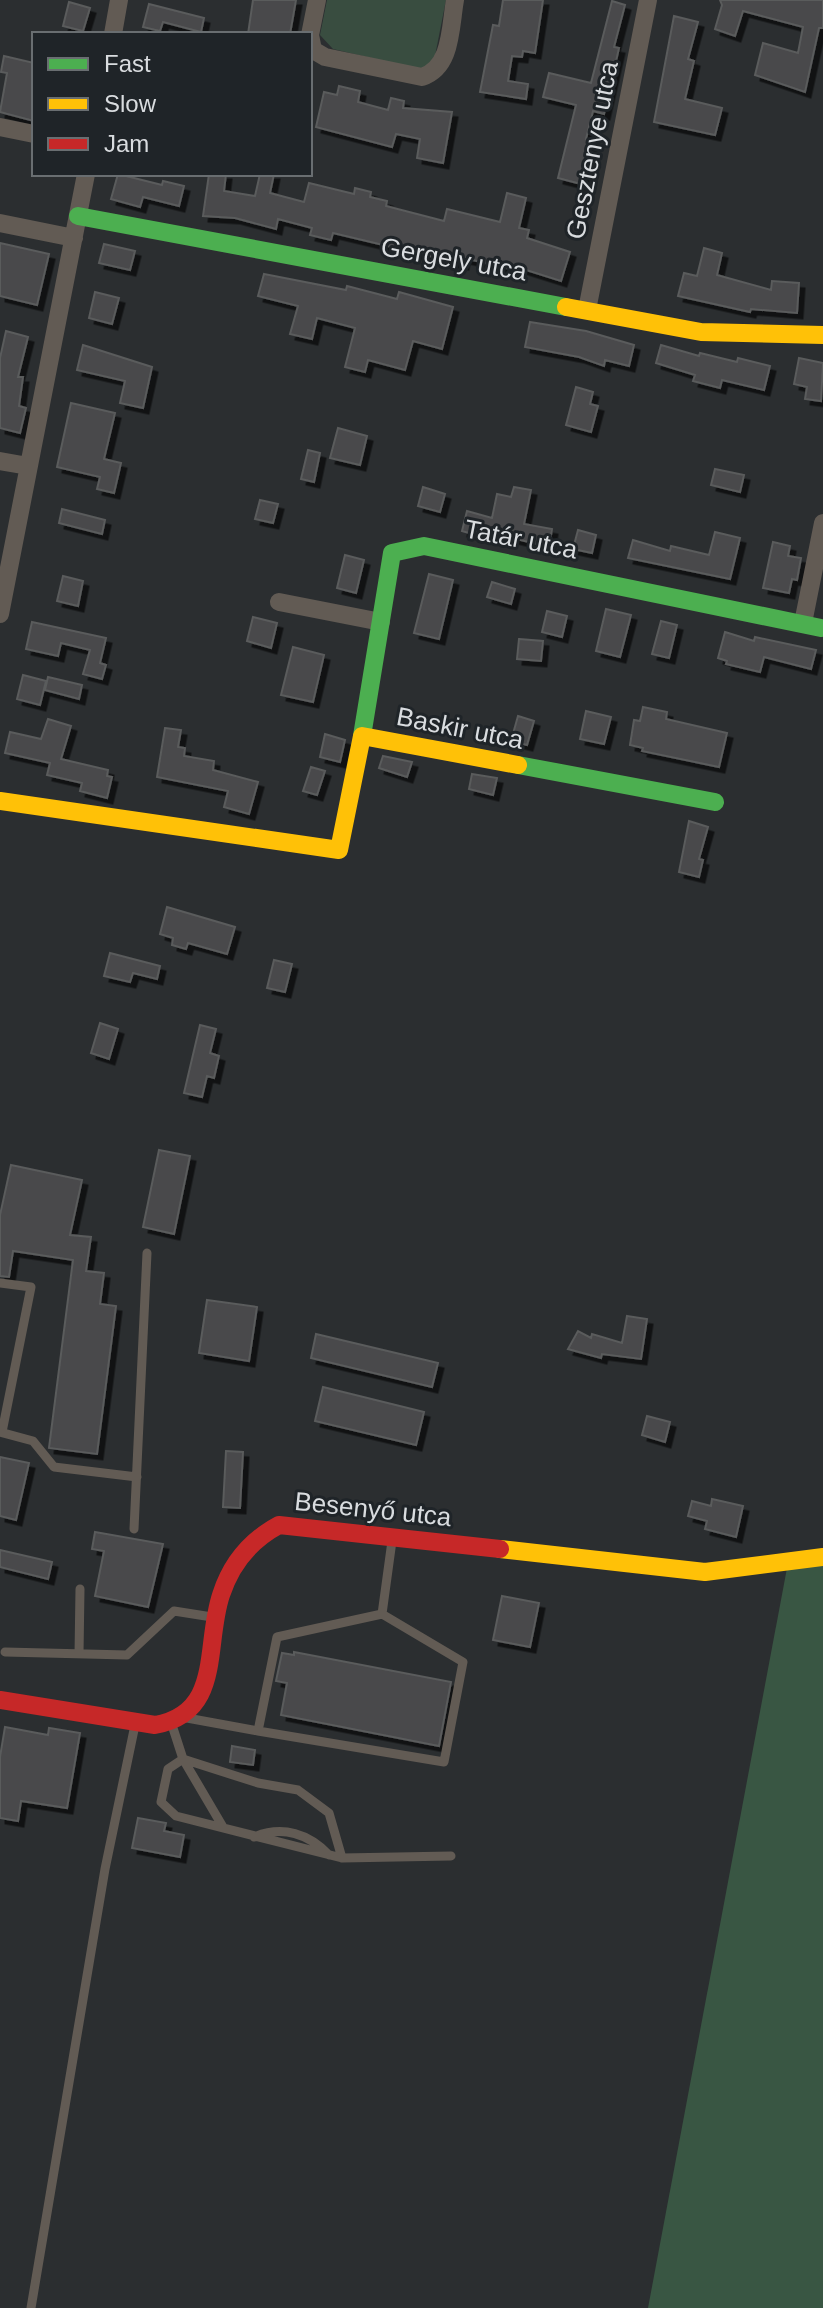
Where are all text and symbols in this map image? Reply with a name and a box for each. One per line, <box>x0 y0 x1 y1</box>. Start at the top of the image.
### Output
legend <box>32 32 312 176</box>
text: Fast <box>104 50 151 77</box>
street label: Gesztenye utca <box>560 58 624 242</box>
text: Slow <box>104 90 157 117</box>
text: Jam <box>104 130 149 157</box>
street label: Gergely utca <box>379 231 530 287</box>
street label: Tatár utca <box>462 513 580 565</box>
street label: Baskir utca <box>394 701 527 755</box>
street label: Besenyő utca <box>293 1486 453 1532</box>

